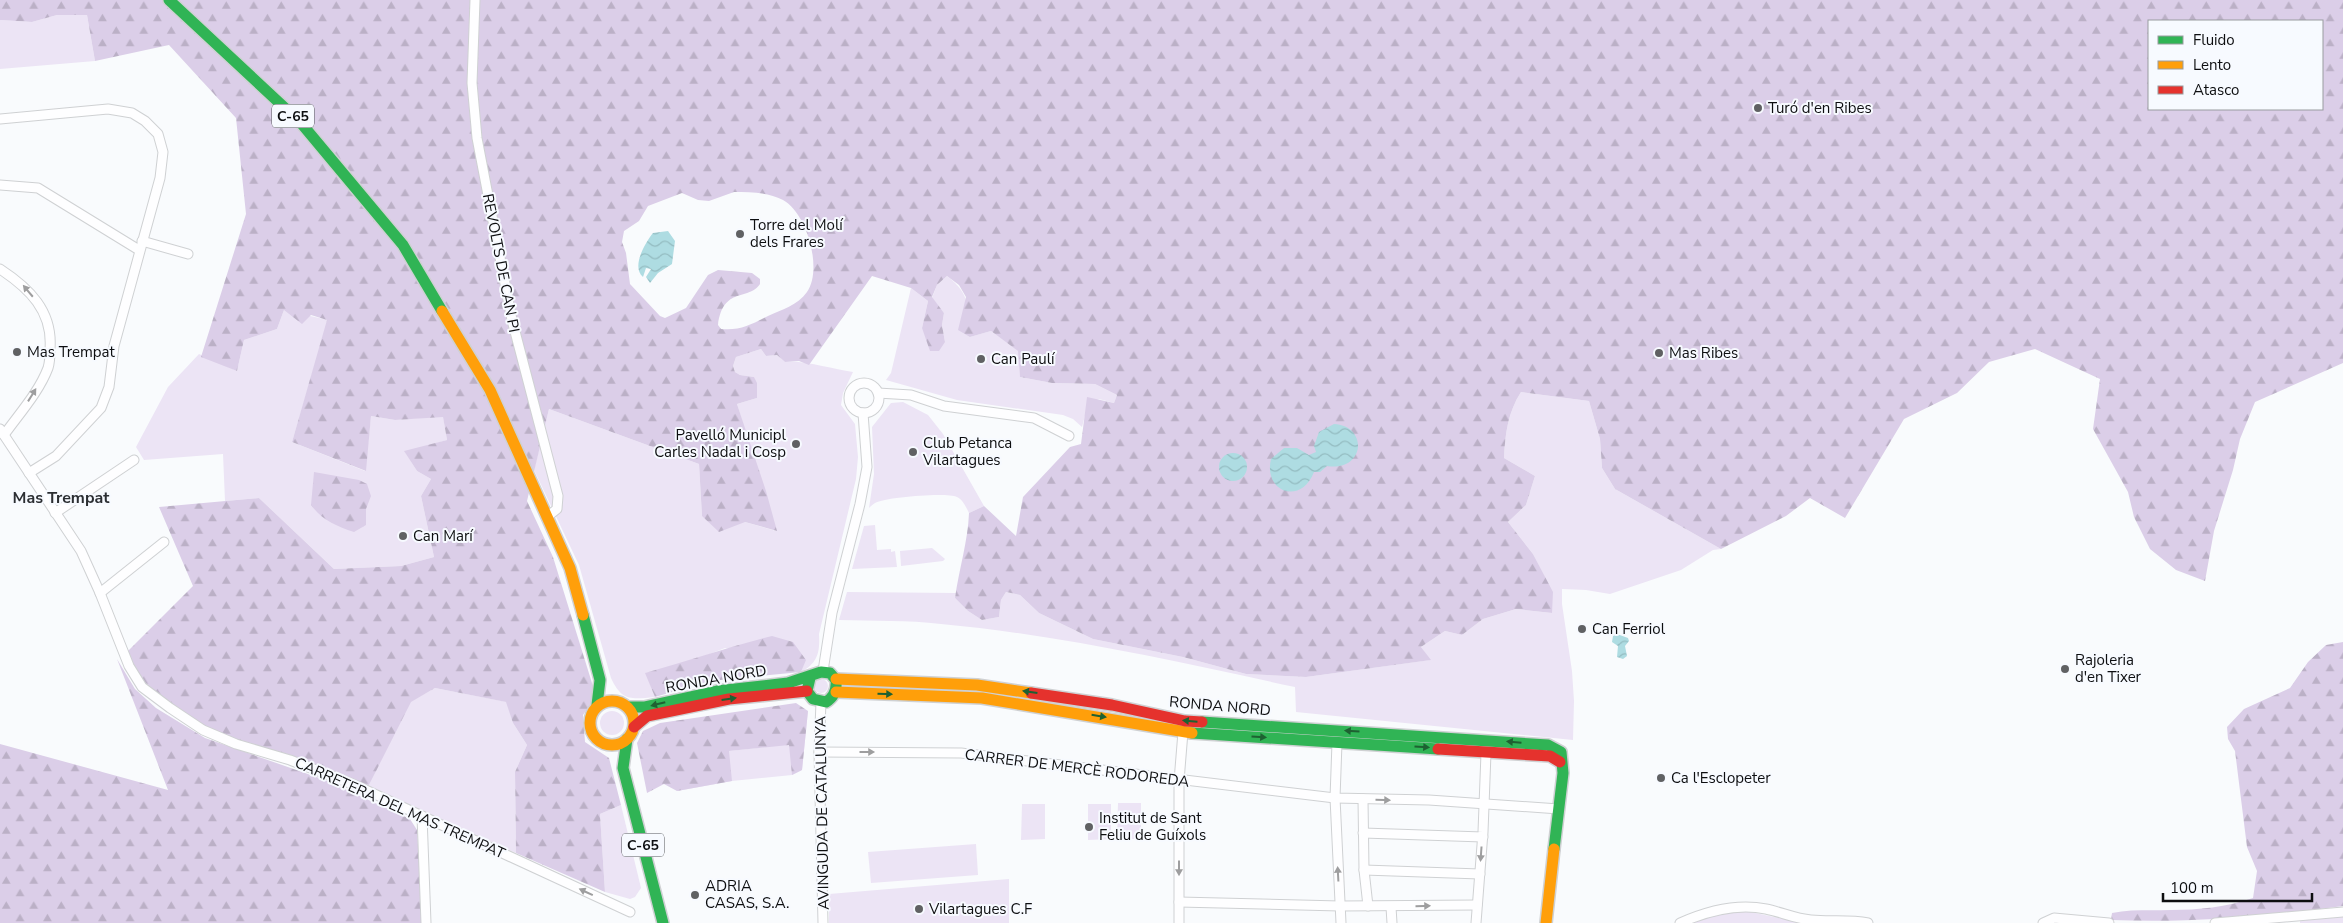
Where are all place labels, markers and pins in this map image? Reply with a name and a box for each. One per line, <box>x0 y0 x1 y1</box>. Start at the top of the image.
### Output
place label: Turó d'en Ribes <box>1768 98 1872 118</box>
marker: Turó d'en Ribes <box>1752 102 1764 114</box>
place label: Torre del Molí dels Frares <box>750 215 844 252</box>
marker: Torre del Molí dels Frares <box>734 228 746 240</box>
place label: Mas Trempat <box>27 342 116 362</box>
place label: Mas Ribes <box>1669 343 1738 363</box>
marker: Mas Trempat <box>11 346 23 358</box>
marker: Mas Ribes <box>1653 347 1665 359</box>
place label: Can Paulí <box>991 349 1056 369</box>
marker: Can Paulí <box>975 353 987 365</box>
place label: Pavelló Municipl Carles Nadal i Cosp <box>654 425 787 462</box>
place label: Club Petanca Vilartagues <box>922 433 1012 470</box>
marker: Pavelló Municipl Carles Nadal i Cosp <box>790 438 802 450</box>
marker: Club Petanca Vilartagues <box>907 446 919 458</box>
place label: Can Marí <box>413 526 474 546</box>
marker: Can Marí <box>397 530 409 542</box>
place label: Can Ferriol <box>1592 619 1666 639</box>
marker: Can Ferriol <box>1576 623 1588 635</box>
place label: Rajoleria d'en Tixer <box>2075 650 2142 687</box>
marker: Rajoleria d'en Tixer <box>2059 663 2071 675</box>
place label: Ca l'Esclopeter <box>1671 768 1771 788</box>
marker: Ca l'Esclopeter <box>1655 772 1667 784</box>
place label: Institut de Sant Feliu de Guíxols <box>1099 808 1206 845</box>
marker: Institut de Sant Feliu de Guíxols <box>1083 821 1095 833</box>
place label: ADRIA CASAS, S.A. <box>705 876 790 913</box>
marker: ADRIA CASAS, S.A. <box>689 889 701 901</box>
place label: Vilartagues C.F <box>928 899 1032 919</box>
marker: Vilartagues C.F <box>913 903 925 915</box>

